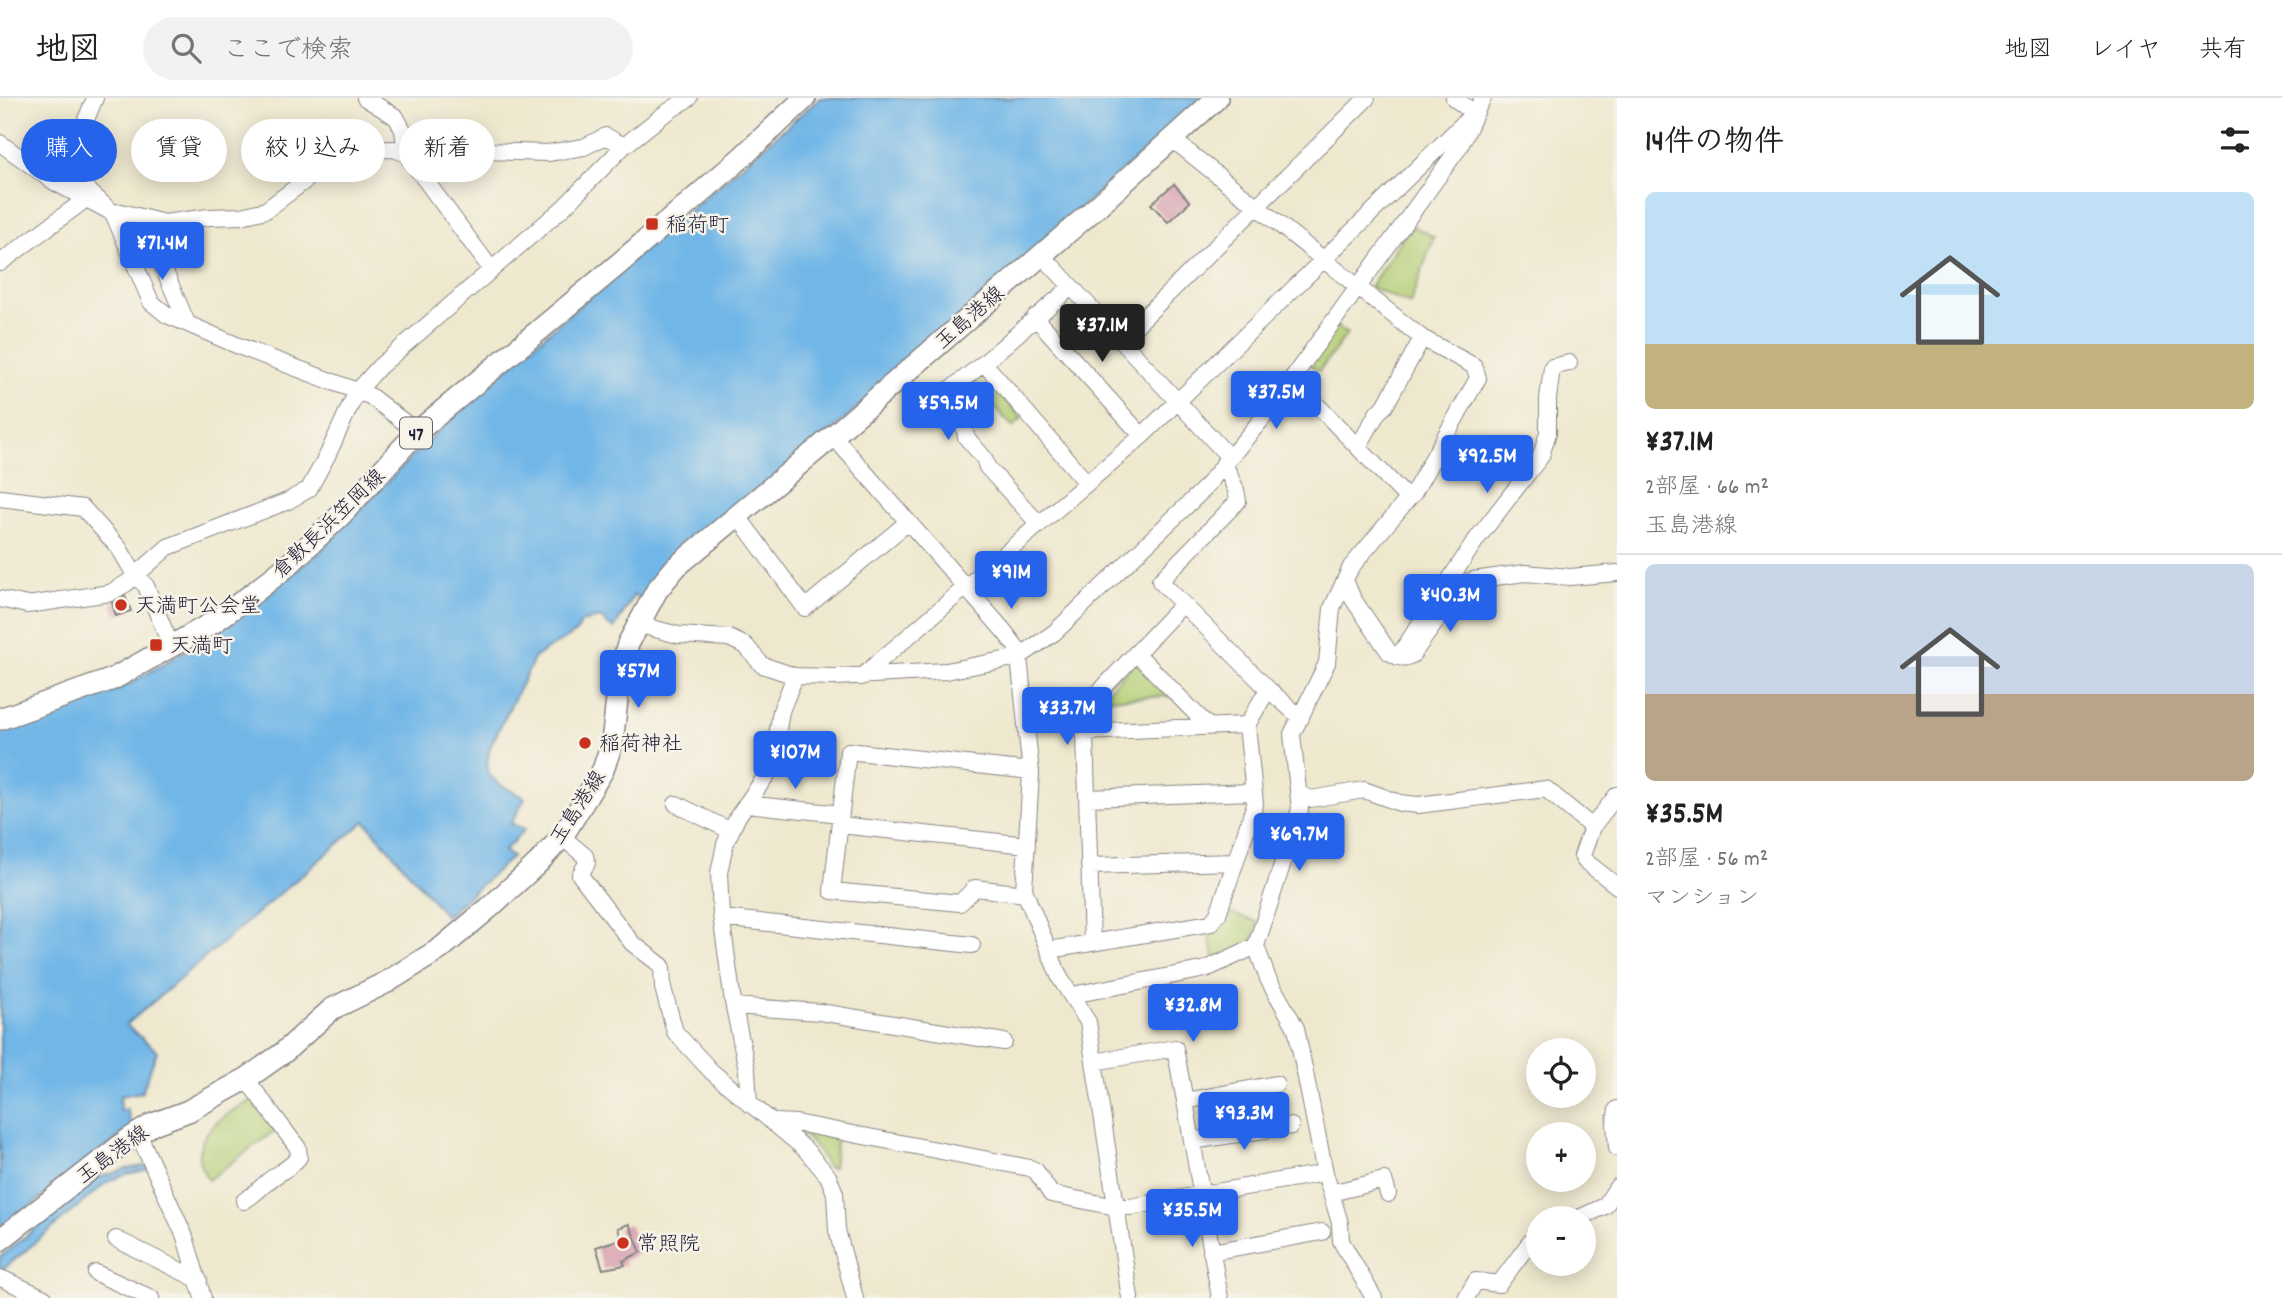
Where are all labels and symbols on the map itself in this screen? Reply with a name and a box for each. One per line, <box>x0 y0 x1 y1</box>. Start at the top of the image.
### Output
place label: 稲荷町 <box>666 212 729 242</box>
marker: 稲荷町 <box>644 216 660 232</box>
pin: ¥71.4M <box>105 222 219 282</box>
street label: 玉島港線 <box>929 280 1013 358</box>
pin: ¥37.1M <box>1045 304 1159 364</box>
pin: ¥37.5M <box>1219 372 1333 431</box>
pin: ¥59.5M <box>891 382 1005 442</box>
road number: 47 <box>400 418 432 448</box>
pin: ¥92.5M <box>1430 436 1544 495</box>
street label: 倉敷長浜笠岡線 <box>267 463 393 587</box>
pin: ¥91M <box>970 552 1052 611</box>
pin: ¥40.3M <box>1393 574 1507 634</box>
place label: 天満町公会堂 <box>135 593 261 623</box>
marker: 天満町公会堂 <box>113 597 129 613</box>
place label: 天満町 <box>170 633 233 663</box>
marker: 天満町 <box>148 637 164 653</box>
pin: ¥57M <box>597 650 679 710</box>
pin: ¥33.7M <box>1010 688 1124 747</box>
place label: 稲荷神社 <box>599 731 683 761</box>
pin: ¥107M <box>746 732 844 791</box>
marker: 稲荷神社 <box>577 735 593 751</box>
street label: 玉島港線 <box>544 765 615 852</box>
pin: ¥69.7M <box>1242 814 1356 873</box>
pin: ¥32.8M <box>1136 984 1250 1044</box>
pin: ¥93.3M <box>1187 1093 1301 1152</box>
street label: 玉島港線 <box>71 1120 157 1193</box>
pin: ¥35.5M <box>1135 1190 1249 1249</box>
place label: 常照院 <box>637 1231 700 1261</box>
marker: 常照院 <box>615 1235 631 1251</box>

